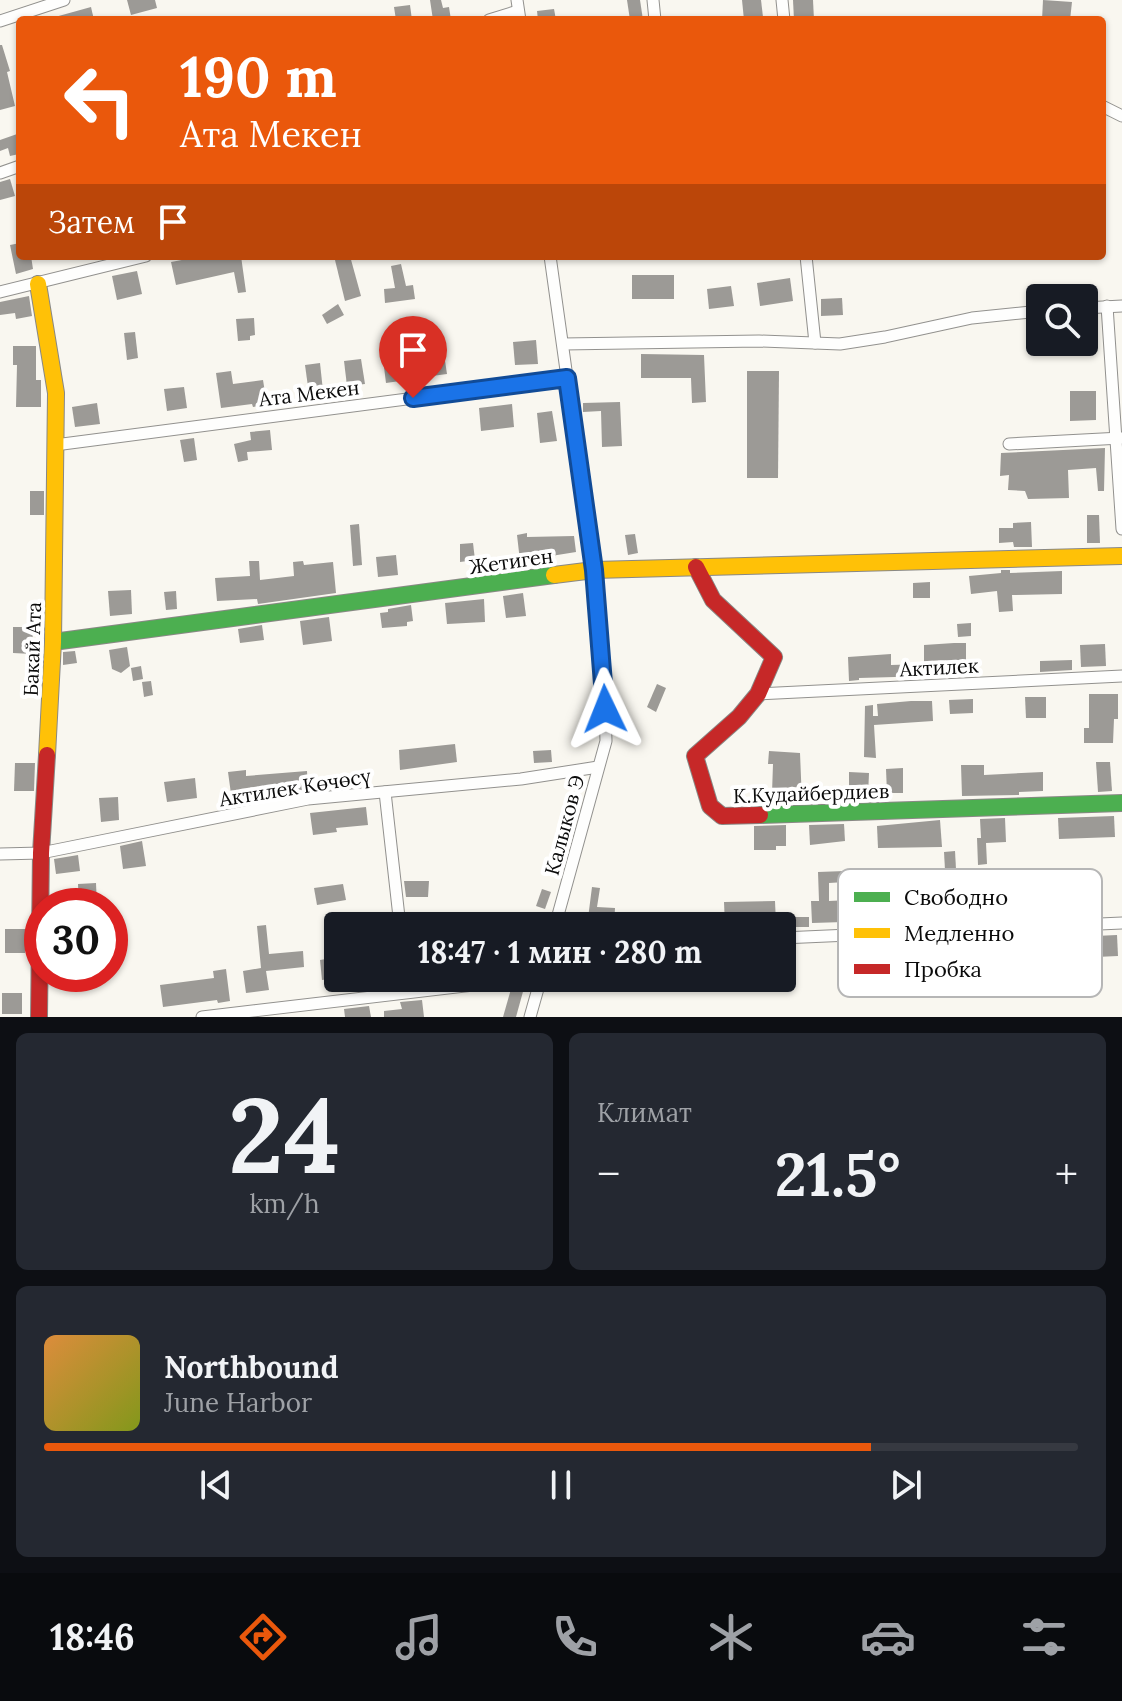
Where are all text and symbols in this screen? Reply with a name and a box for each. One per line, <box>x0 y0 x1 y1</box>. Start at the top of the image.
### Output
text: 190 m <box>180 41 337 112</box>
icon: left <box>48 48 152 152</box>
text: Ата Мекен <box>180 111 362 157</box>
icon: arrive <box>151 200 195 244</box>
text: Затем <box>48 203 135 241</box>
map controls <box>1026 284 1098 356</box>
button: search <box>1026 284 1098 356</box>
pin <box>379 316 447 398</box>
icon: arrive <box>391 328 435 372</box>
street label: Ата Мекен <box>256 374 361 412</box>
street label: Жетиген <box>468 543 554 579</box>
street label: Бакай Ата <box>18 601 46 697</box>
street label: Актилек <box>898 652 979 682</box>
position arrow <box>563 667 647 751</box>
street label: Актилек Көчөсү <box>216 763 373 811</box>
street label: Калыков Э <box>539 772 589 878</box>
street label: К.Кудайбердиев <box>732 778 890 808</box>
legend <box>838 869 1102 997</box>
text: Свободно <box>904 883 1008 911</box>
speed limit sign: 30 <box>24 888 128 992</box>
text: Медленно <box>904 919 1014 947</box>
text: 18:47 · 1 мин · 280 m <box>418 933 702 971</box>
text: Пробка <box>904 955 982 983</box>
text: 24 <box>228 1068 341 1201</box>
text: Климат <box>597 1096 692 1129</box>
text: 21.5° <box>775 1136 900 1212</box>
text: − <box>597 1146 620 1202</box>
text: + <box>1055 1146 1078 1202</box>
text: km/h <box>249 1187 320 1220</box>
text: Northbound <box>164 1348 339 1386</box>
text: June Harbor <box>164 1386 312 1419</box>
icon: previous <box>194 1463 238 1507</box>
icon: pause <box>539 1463 583 1507</box>
icon: next <box>884 1463 928 1507</box>
icon: directions <box>235 1609 291 1665</box>
icon: music <box>391 1609 447 1665</box>
icon: phone <box>547 1609 603 1665</box>
icon: climate <box>703 1609 759 1665</box>
icon: car <box>860 1609 916 1665</box>
icon: filters <box>1016 1609 1072 1665</box>
text: 18:46 <box>50 1614 135 1660</box>

